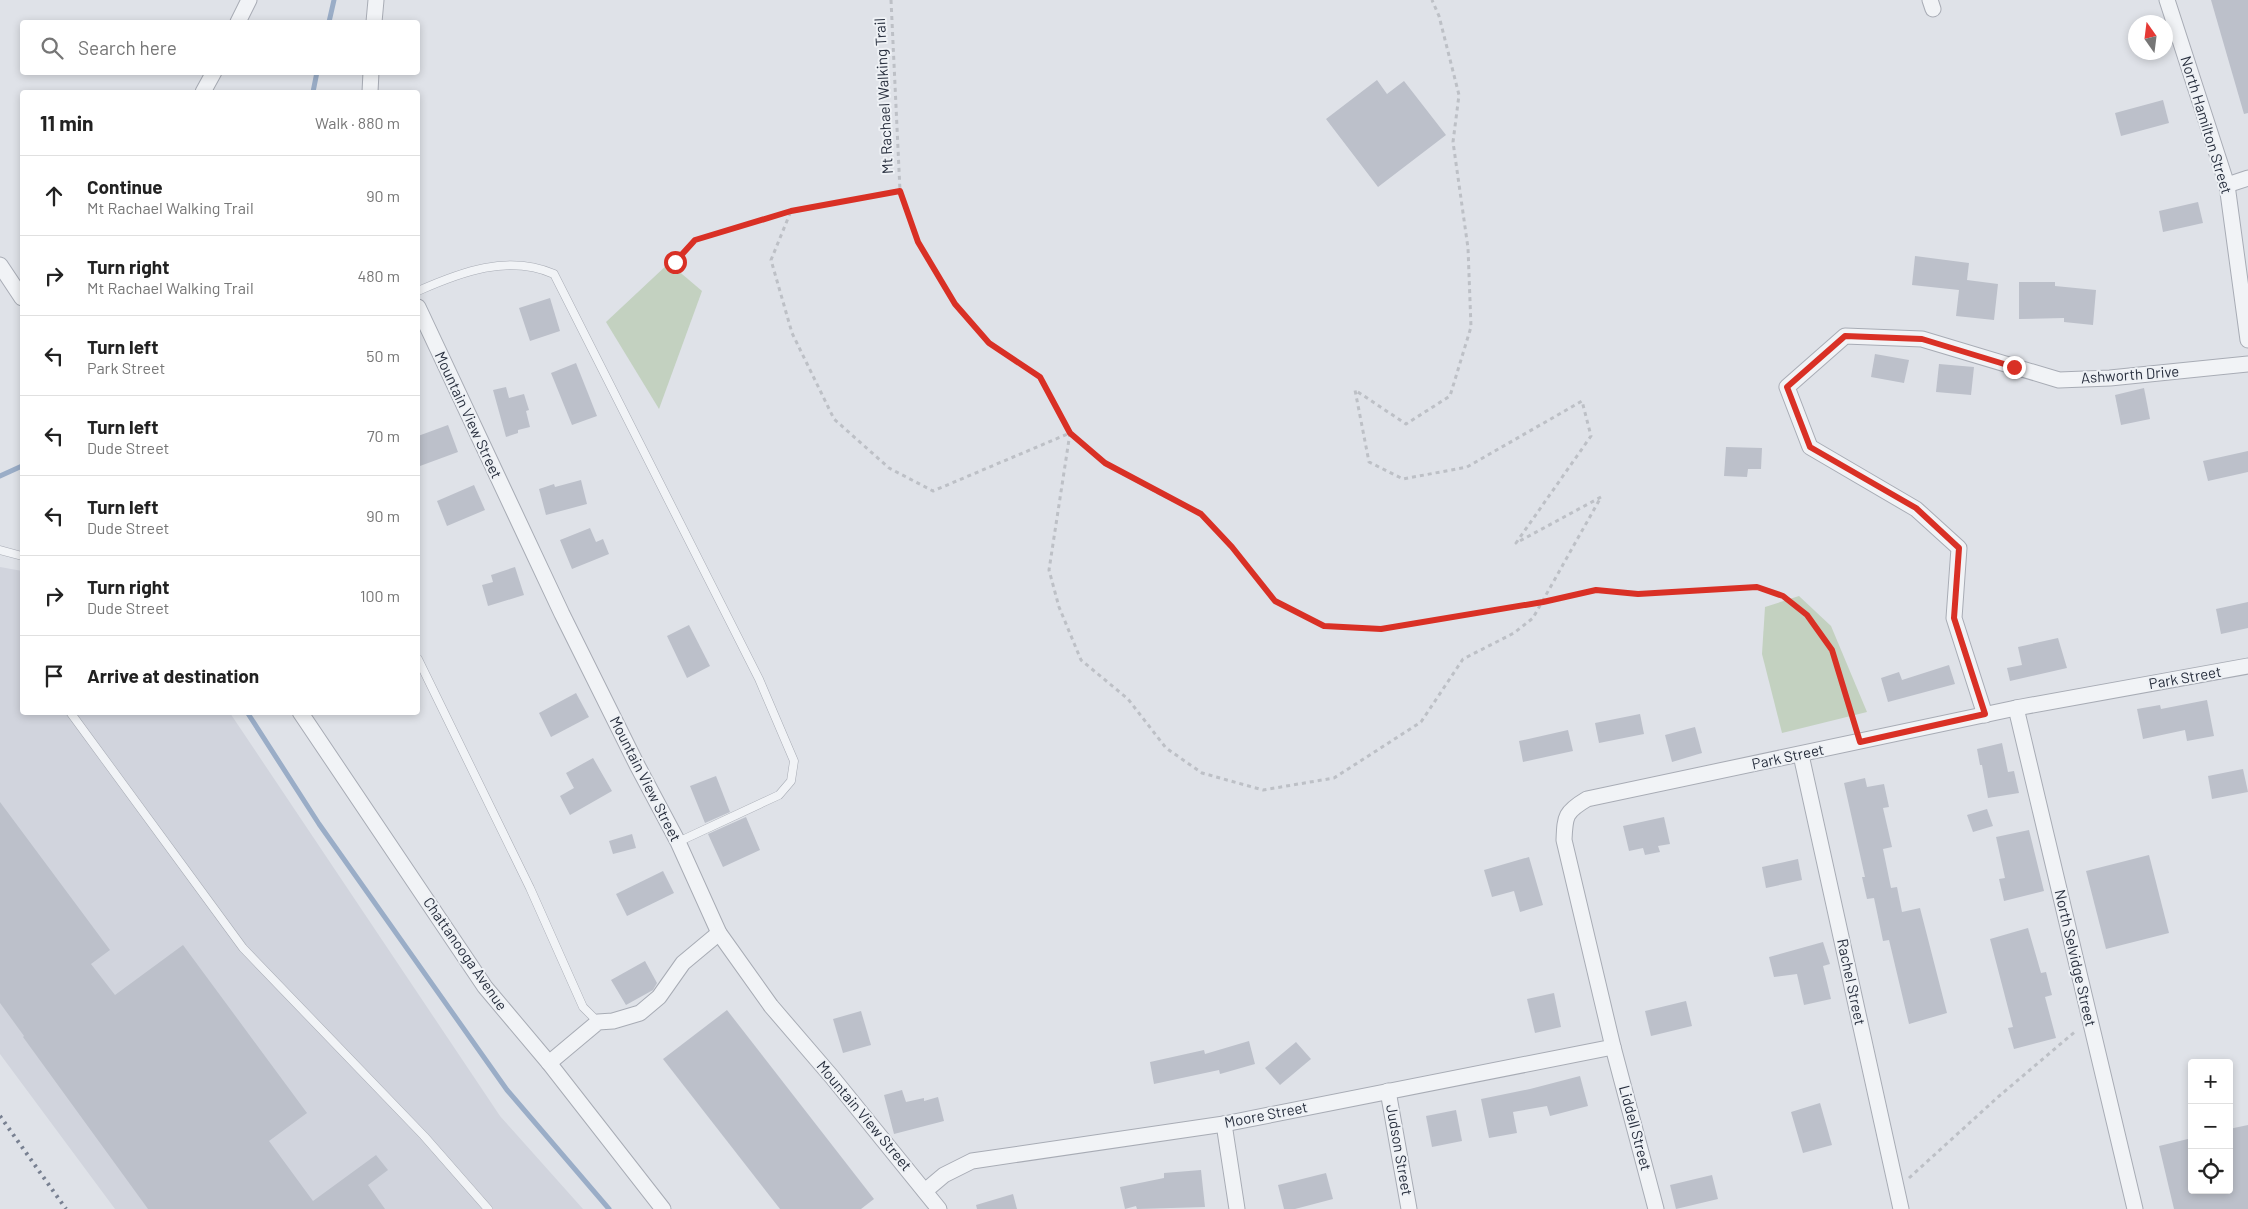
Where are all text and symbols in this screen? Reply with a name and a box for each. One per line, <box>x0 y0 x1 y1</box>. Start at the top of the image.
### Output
north arrow <box>2128 15 2173 60</box>
street label: Mt Rachael Walking Trail <box>870 18 896 175</box>
search box <box>20 20 420 75</box>
icon: search <box>38 34 66 62</box>
text: Search here <box>78 36 177 59</box>
street label: North Hamilton Street <box>2177 54 2236 196</box>
text: 11 min <box>40 110 94 135</box>
text: Walk · 880 m <box>315 113 400 132</box>
text: Continue <box>87 175 163 198</box>
icon: ahead <box>40 182 68 210</box>
text: 90 m <box>366 186 400 205</box>
text: Mt Rachael Walking Trail <box>87 198 254 217</box>
route start <box>664 251 687 274</box>
text: Turn right <box>87 255 169 278</box>
icon: right <box>40 262 68 290</box>
text: 480 m <box>357 266 400 285</box>
text: Mt Rachael Walking Trail <box>87 278 254 297</box>
text: Turn left <box>87 335 158 358</box>
icon: left <box>40 342 68 370</box>
text: 50 m <box>366 346 400 365</box>
street label: Mountain View Street <box>432 348 506 481</box>
route end <box>2003 356 2026 379</box>
text: Park Street <box>87 358 165 377</box>
street label: Ashworth Drive <box>2080 362 2180 386</box>
text: Turn left <box>87 415 158 438</box>
icon: left <box>40 422 68 450</box>
text: 70 m <box>367 426 400 445</box>
text: Dude Street <box>87 438 169 457</box>
text: Turn left <box>87 495 158 518</box>
icon: left <box>40 502 68 530</box>
text: 90 m <box>366 506 400 525</box>
text: Dude Street <box>87 518 169 537</box>
text: Turn right <box>87 575 169 598</box>
icon: right <box>40 582 68 610</box>
text: 100 m <box>360 586 400 605</box>
text: Dude Street <box>87 598 169 617</box>
icon: arrive <box>40 662 68 690</box>
street label: Park Street <box>2147 662 2223 692</box>
text: Arrive at destination <box>87 664 259 687</box>
street label: Mountain View Street <box>606 713 685 844</box>
street label: Park Street <box>1750 740 1826 772</box>
street label: North Selvidge Street <box>2051 888 2100 1028</box>
street label: Chattanooga Avenue <box>420 893 512 1014</box>
street label: Rachel Street <box>1834 937 1870 1027</box>
street label: Mountain View Street <box>813 1057 916 1174</box>
map controls <box>2188 1059 2233 1194</box>
button: + <box>2188 1059 2233 1104</box>
street label: Liddell Street <box>1616 1083 1656 1172</box>
street label: Moore Street <box>1223 1097 1309 1131</box>
street label: Judson Street <box>1383 1103 1417 1197</box>
button: − <box>2188 1104 2233 1149</box>
button: locate <box>2188 1149 2233 1194</box>

